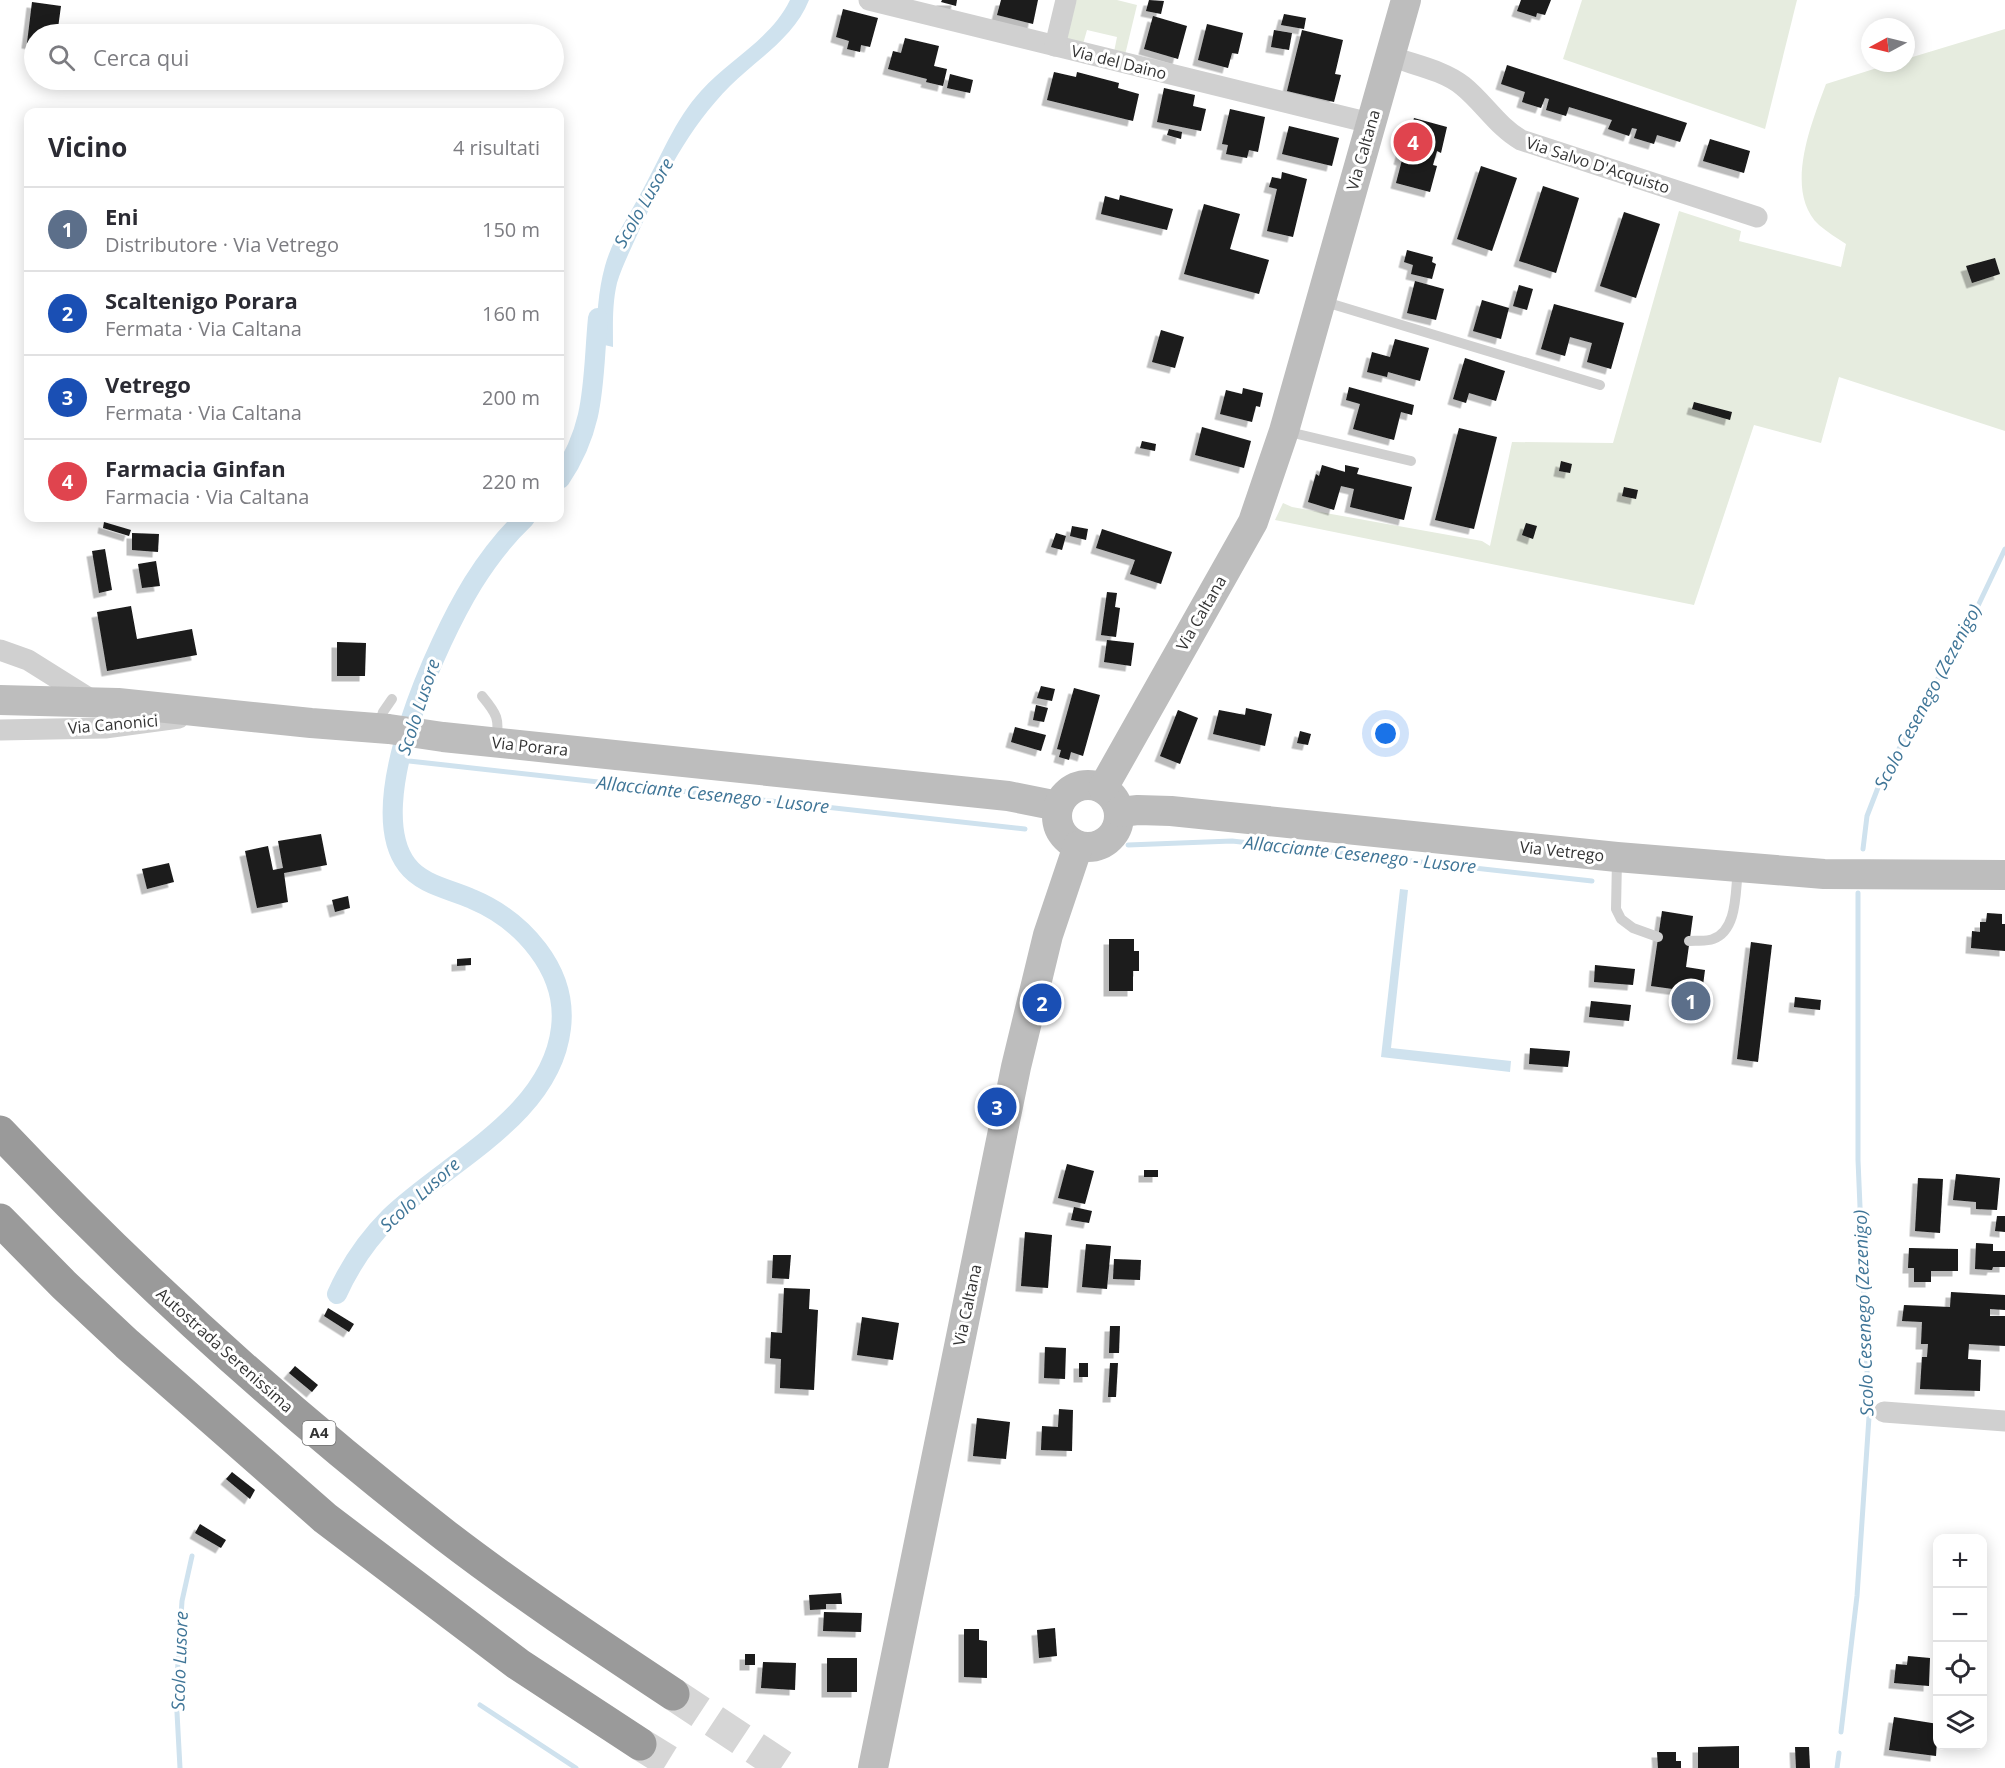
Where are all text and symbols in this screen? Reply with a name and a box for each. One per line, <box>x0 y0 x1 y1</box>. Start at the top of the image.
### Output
north arrow <box>1861 18 1915 72</box>
search box <box>24 24 564 90</box>
street label: Via del Daino <box>1069 40 1169 84</box>
icon: search <box>45 41 78 74</box>
text: Cerca qui <box>93 42 189 72</box>
street label: Via Caltana <box>1341 107 1385 193</box>
pin: 4 <box>1394 120 1432 164</box>
text: Vicino <box>48 129 127 165</box>
street label: Via Salvo D'Acquisto <box>1523 131 1673 199</box>
text: 4 risultati <box>453 134 540 161</box>
water label: Scolo Lusore <box>608 153 678 252</box>
text: Eni <box>105 201 139 231</box>
text: 1 <box>62 216 73 243</box>
text: 150 m <box>482 216 540 243</box>
text: Distributore · Via Vetrego <box>105 231 339 258</box>
text: Scaltenigo Porara <box>105 285 298 315</box>
text: 2 <box>62 300 73 327</box>
text: 160 m <box>482 300 540 327</box>
text: Fermata · Via Caltana <box>105 315 302 342</box>
text: Vetrego <box>105 369 191 399</box>
text: 3 <box>62 384 73 411</box>
text: 200 m <box>482 384 540 411</box>
text: Fermata · Via Caltana <box>105 399 302 426</box>
text: Farmacia Ginfan <box>105 453 286 483</box>
text: 4 <box>62 468 73 495</box>
text: 220 m <box>482 468 540 495</box>
text: Farmacia · Via Caltana <box>105 483 309 510</box>
street label: Via Caltana <box>1171 572 1231 654</box>
water label: Scolo Cesenego (Zezenigo) <box>1868 600 1986 793</box>
water label: Scolo Lusore <box>391 656 445 758</box>
street label: Via Canonici <box>67 709 159 739</box>
your location <box>1371 719 1400 748</box>
street label: Via Porara <box>491 731 569 761</box>
water label: Allacciante Cesenego - Lusore <box>594 770 830 818</box>
water label: Allacciante Cesenego - Lusore <box>1241 830 1477 878</box>
street label: Via Vetrego <box>1519 836 1605 866</box>
pin: 1 <box>1672 978 1710 1024</box>
pin: 2 <box>1022 980 1062 1026</box>
pin: 3 <box>978 1084 1016 1130</box>
water label: Scolo Lusore <box>374 1152 464 1237</box>
water label: Scolo Cesenego (Zezenigo) <box>1847 1209 1879 1417</box>
street label: Via Caltana <box>948 1262 986 1348</box>
street label: Autostrada Serenissima <box>152 1283 298 1417</box>
road number: A4 <box>302 1421 336 1445</box>
map controls <box>1933 1534 1987 1750</box>
button: + <box>1933 1534 1987 1588</box>
button: − <box>1933 1588 1987 1642</box>
water label: Scolo Lusore <box>165 1611 193 1711</box>
button: locate <box>1933 1642 1987 1696</box>
button: layers <box>1933 1696 1987 1750</box>

